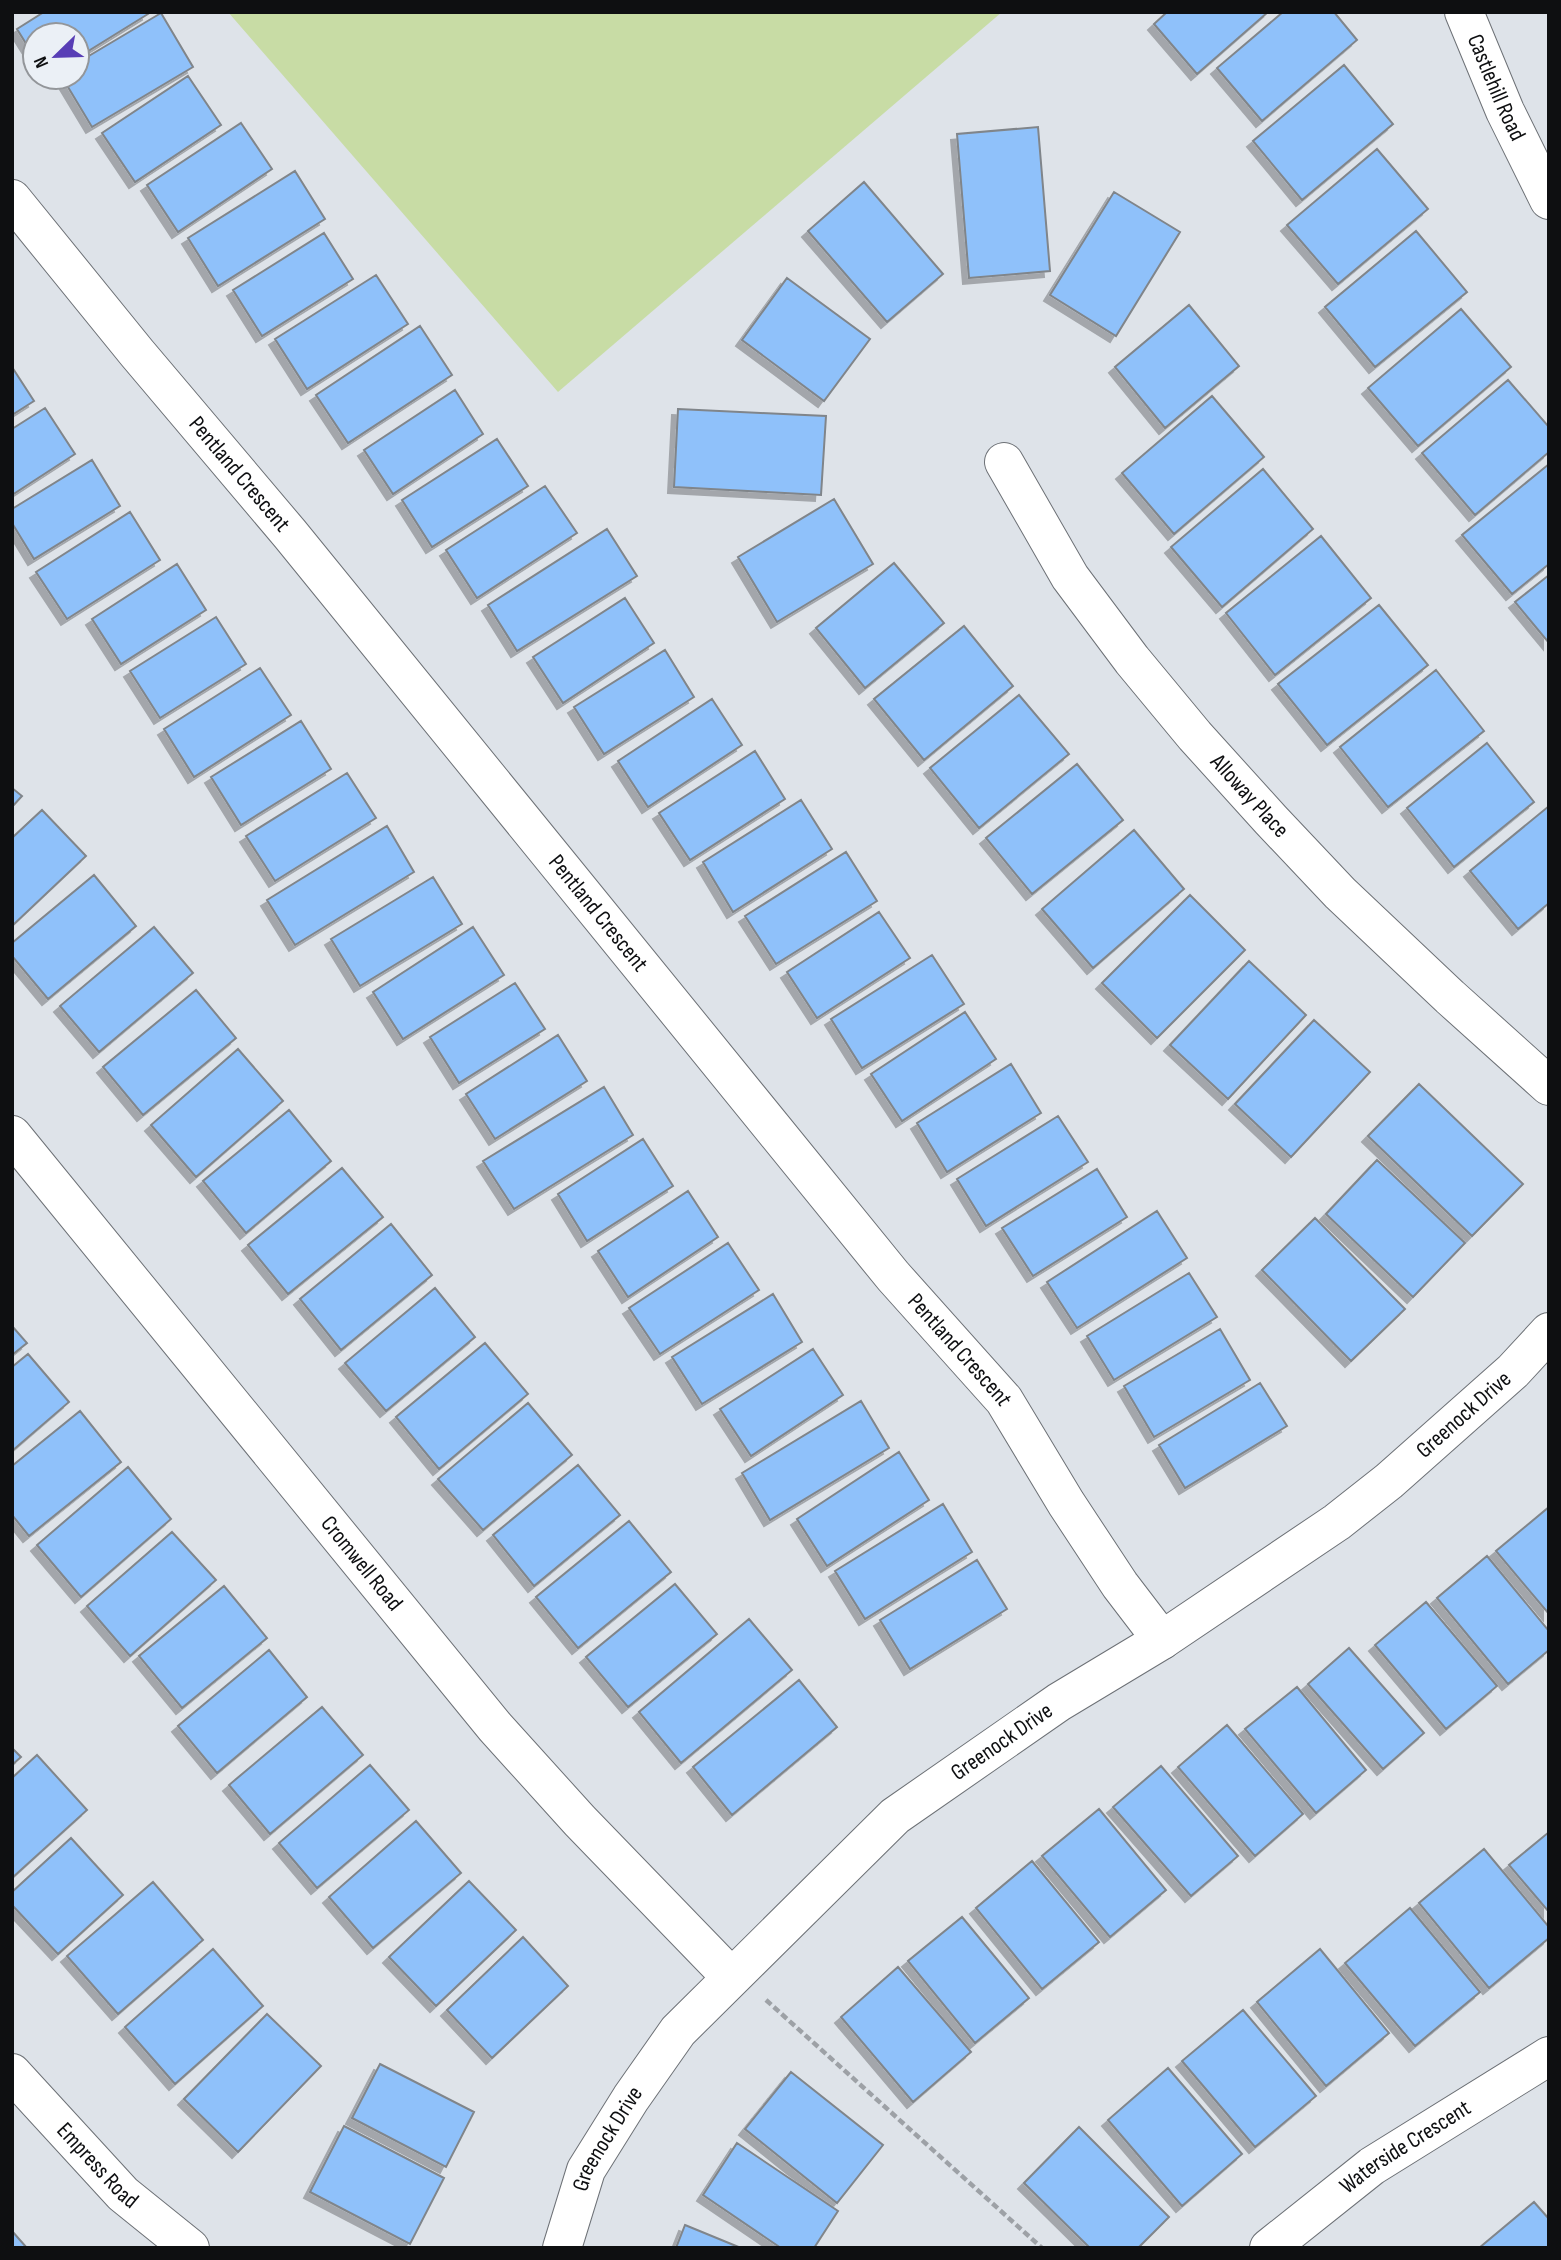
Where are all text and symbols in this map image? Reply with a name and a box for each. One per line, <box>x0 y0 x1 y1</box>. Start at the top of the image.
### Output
north arrow <box>21 21 91 91</box>
street label: Castlehill Road <box>1461 30 1531 145</box>
text: N <box>29 53 54 71</box>
street label: Pentland Crescent <box>183 411 296 538</box>
street label: Alloway Place <box>1204 748 1295 844</box>
street label: Pentland Crescent <box>542 849 654 977</box>
street label: Pentland Crescent <box>901 1288 1018 1411</box>
street label: Greenock Drive <box>1411 1365 1517 1464</box>
street label: Cromwell Road <box>315 1510 409 1617</box>
street label: Greenock Drive <box>946 1697 1058 1787</box>
street label: Greenock Drive <box>566 2081 649 2195</box>
street label: Waterside Crescent <box>1334 2094 1476 2200</box>
street label: Empress Road <box>50 2117 144 2215</box>

